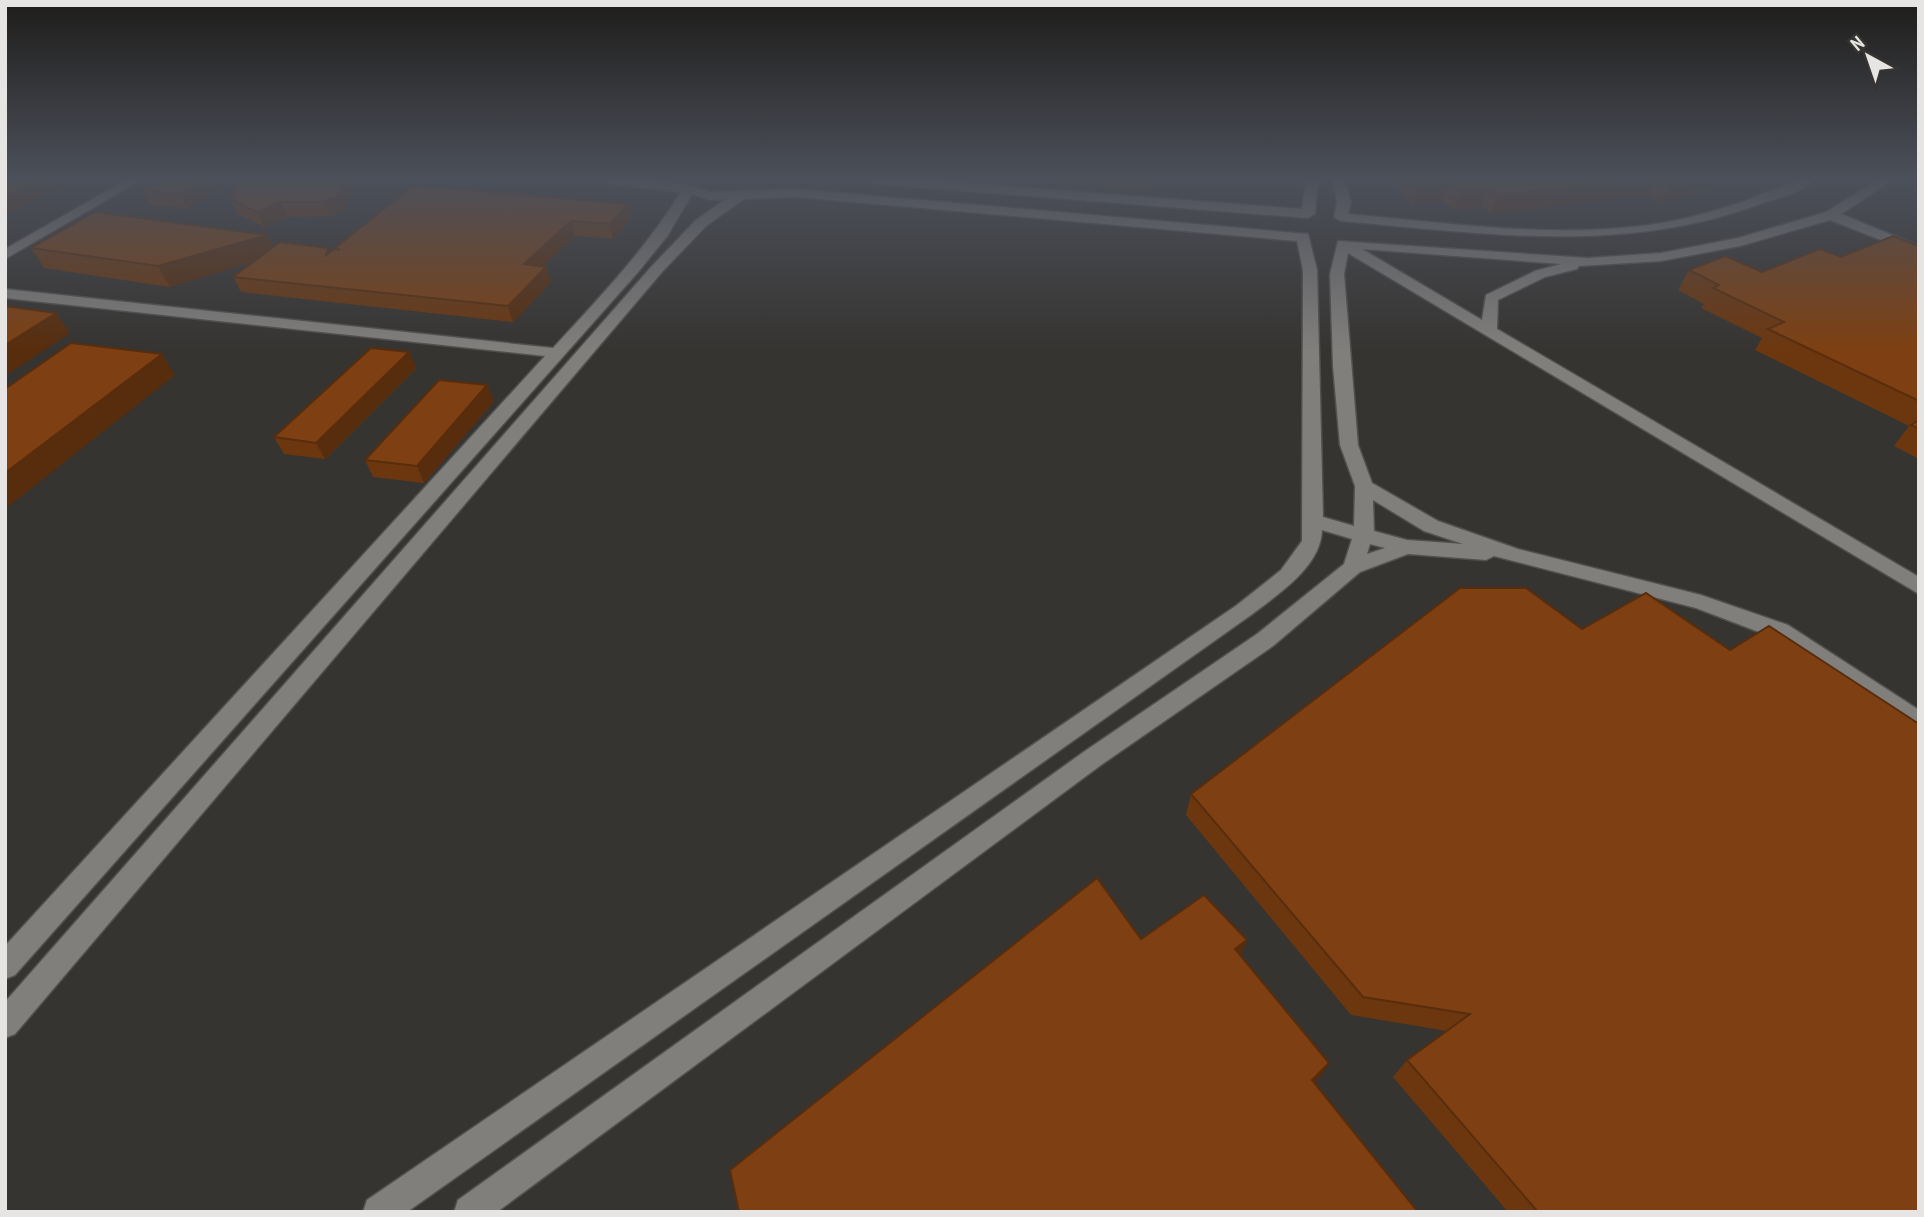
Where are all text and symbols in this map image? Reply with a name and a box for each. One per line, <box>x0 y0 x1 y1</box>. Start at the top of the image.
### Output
north arrow <box>1833 21 1903 91</box>
text: N <box>1845 30 1869 55</box>

